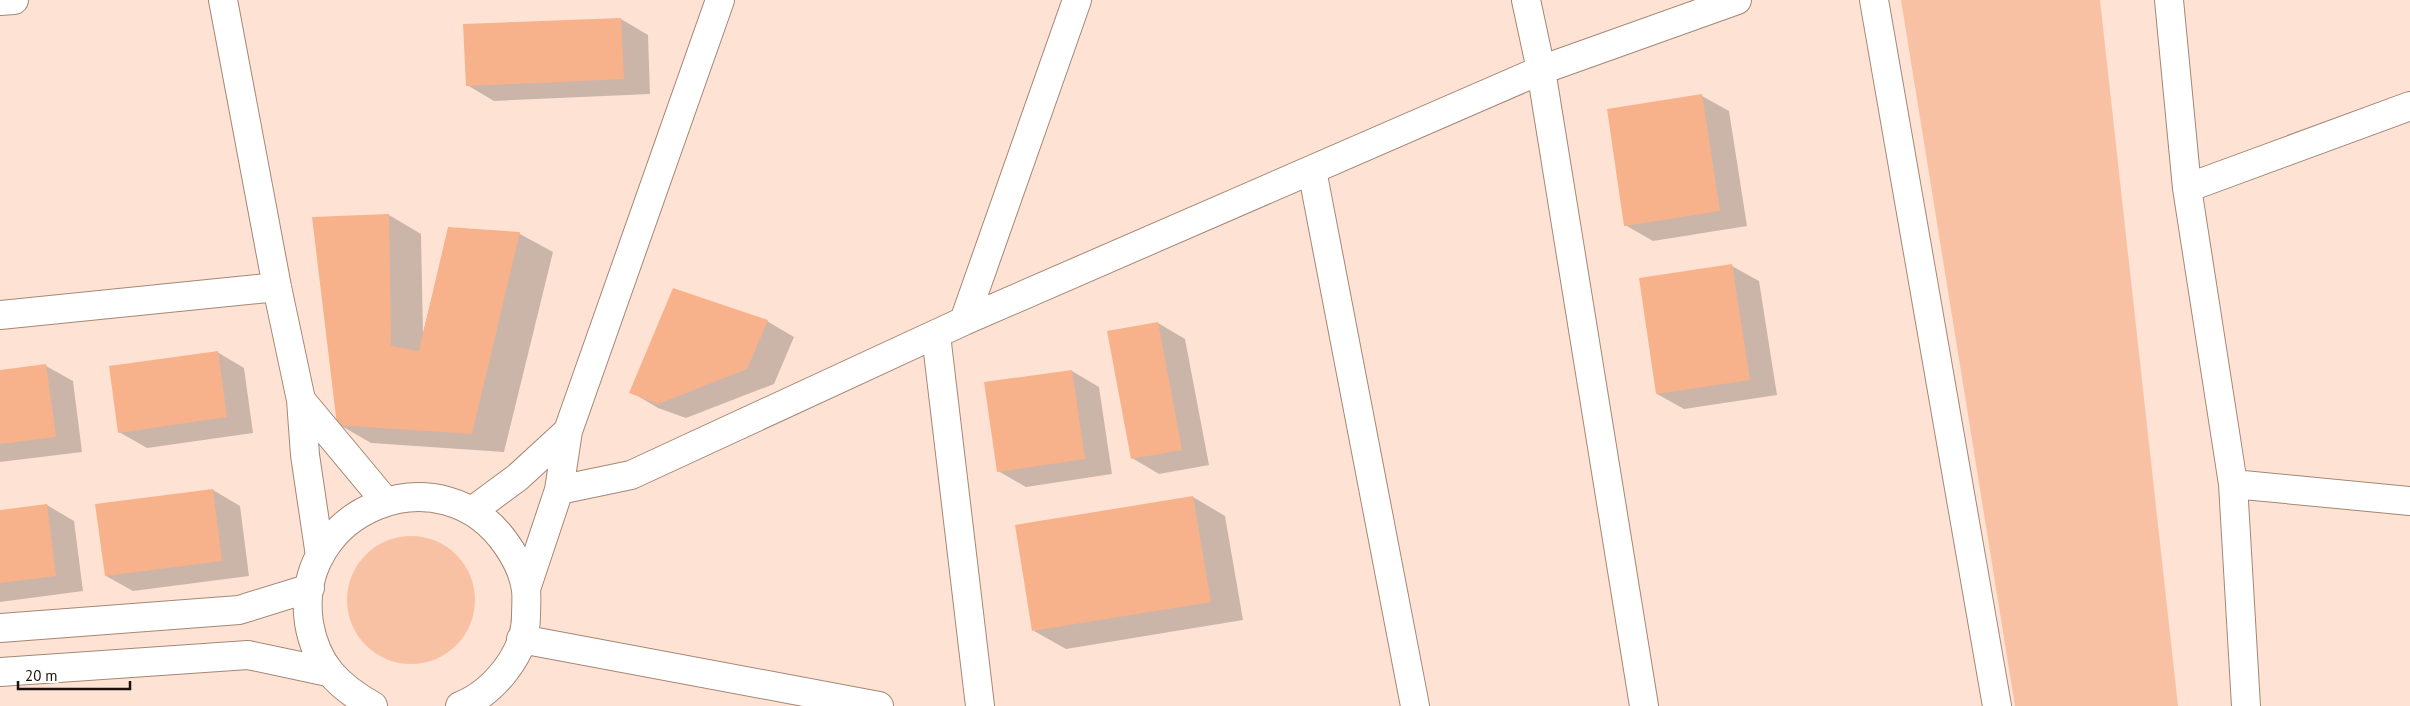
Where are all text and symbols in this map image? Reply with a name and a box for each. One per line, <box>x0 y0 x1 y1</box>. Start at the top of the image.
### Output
scale bar <box>18 658 130 690</box>
text: 20 m <box>25 666 58 685</box>

